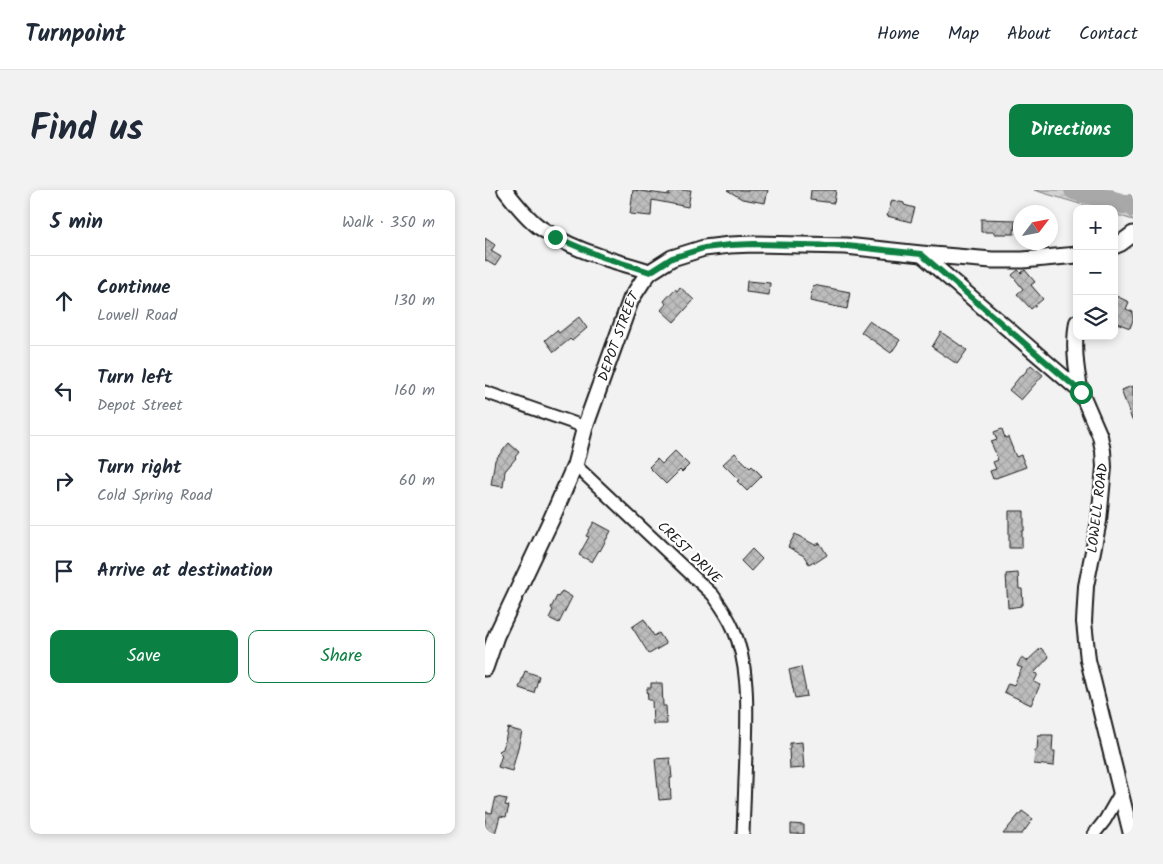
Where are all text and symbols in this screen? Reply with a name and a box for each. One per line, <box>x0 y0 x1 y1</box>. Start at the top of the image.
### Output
text: Turnpoint <box>25 15 126 54</box>
text: Home <box>877 20 920 49</box>
text: Map <box>948 20 979 49</box>
text: About <box>1007 20 1051 49</box>
text: Contact <box>1079 20 1138 49</box>
text: Find us <box>30 102 143 158</box>
button: Directions <box>1009 104 1133 157</box>
north arrow <box>1013 205 1058 250</box>
map controls <box>1073 205 1118 340</box>
button: + <box>1073 205 1118 250</box>
text: 5 min <box>50 206 103 239</box>
text: Walk · 350 m <box>342 210 435 235</box>
route end <box>544 226 567 249</box>
button: − <box>1073 250 1118 295</box>
text: Continue <box>97 273 170 303</box>
street label: DEPOT STREET <box>592 286 646 384</box>
icon: ahead <box>50 287 78 315</box>
text: 130 m <box>394 288 435 313</box>
button: layers <box>1073 295 1118 340</box>
text: Lowell Road <box>97 303 177 328</box>
text: Turn left <box>97 363 172 393</box>
icon: left <box>50 377 78 405</box>
text: 160 m <box>394 378 435 403</box>
route start <box>1070 381 1093 404</box>
text: Depot Street <box>97 393 183 418</box>
text: Turn right <box>97 453 182 483</box>
street label: LOWELL ROAD <box>1082 462 1114 554</box>
icon: right <box>50 467 78 495</box>
text: 60 m <box>399 468 435 493</box>
text: Cold Spring Road <box>97 483 212 508</box>
street label: CREST DRIVE <box>652 516 727 590</box>
text: Arrive at destination <box>97 556 273 586</box>
icon: arrive <box>50 557 78 585</box>
button: Save <box>50 630 238 683</box>
button: Share <box>248 630 435 683</box>

